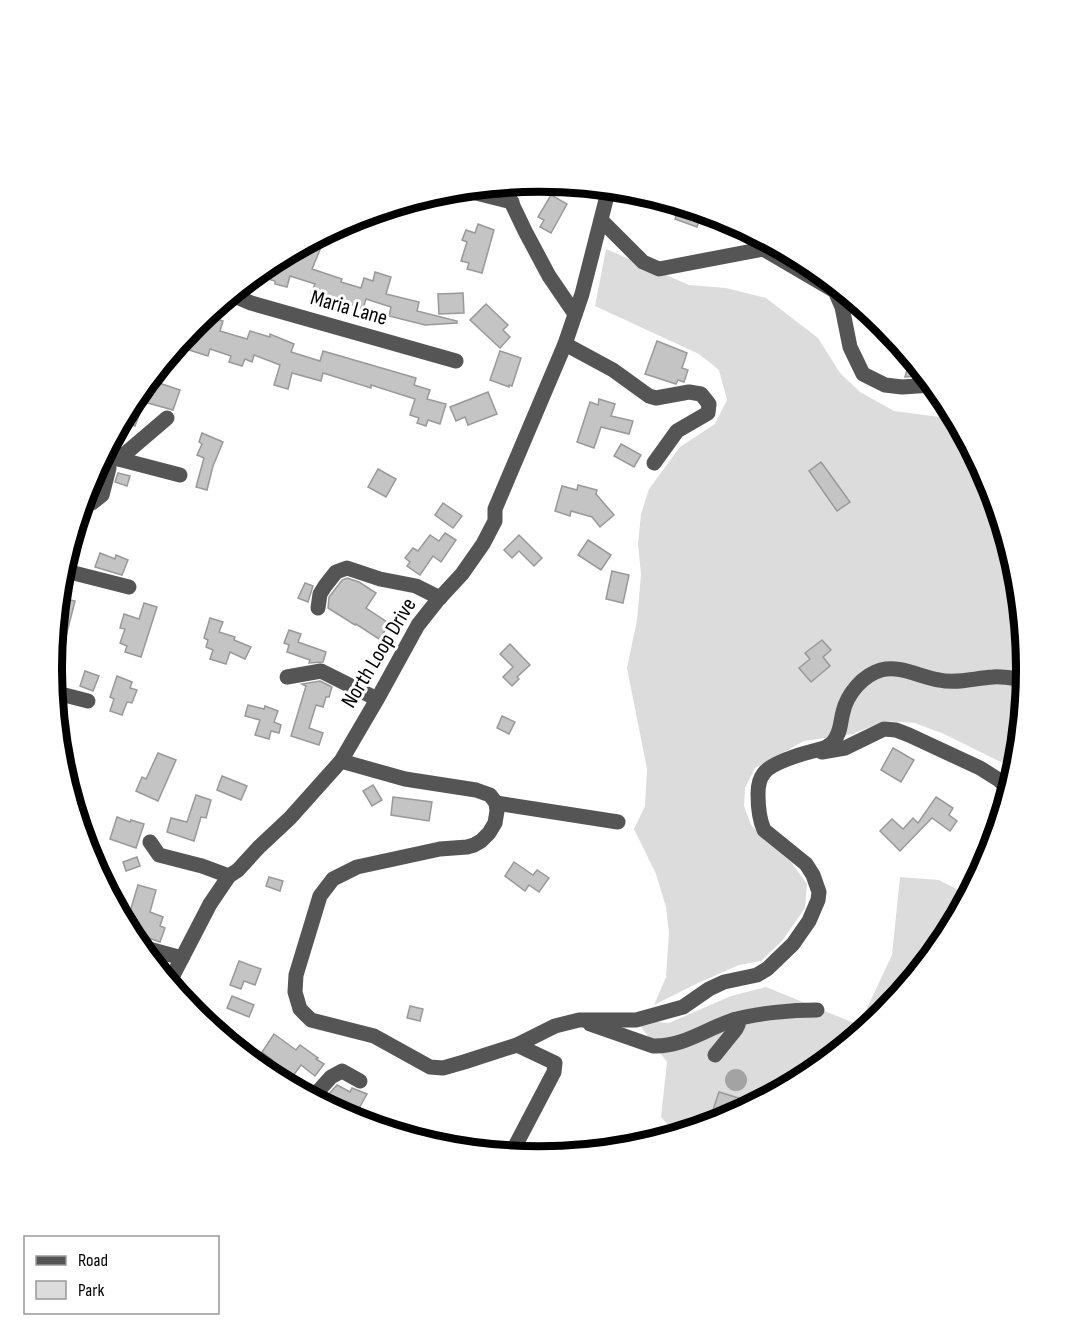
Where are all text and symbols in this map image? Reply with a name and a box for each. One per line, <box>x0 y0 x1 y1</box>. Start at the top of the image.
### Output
street label: Maria Lane <box>307 284 391 332</box>
street label: North Loop Drive <box>336 593 422 713</box>
legend <box>24 1236 219 1314</box>
text: Road <box>78 1250 108 1271</box>
text: Park <box>78 1280 104 1301</box>

